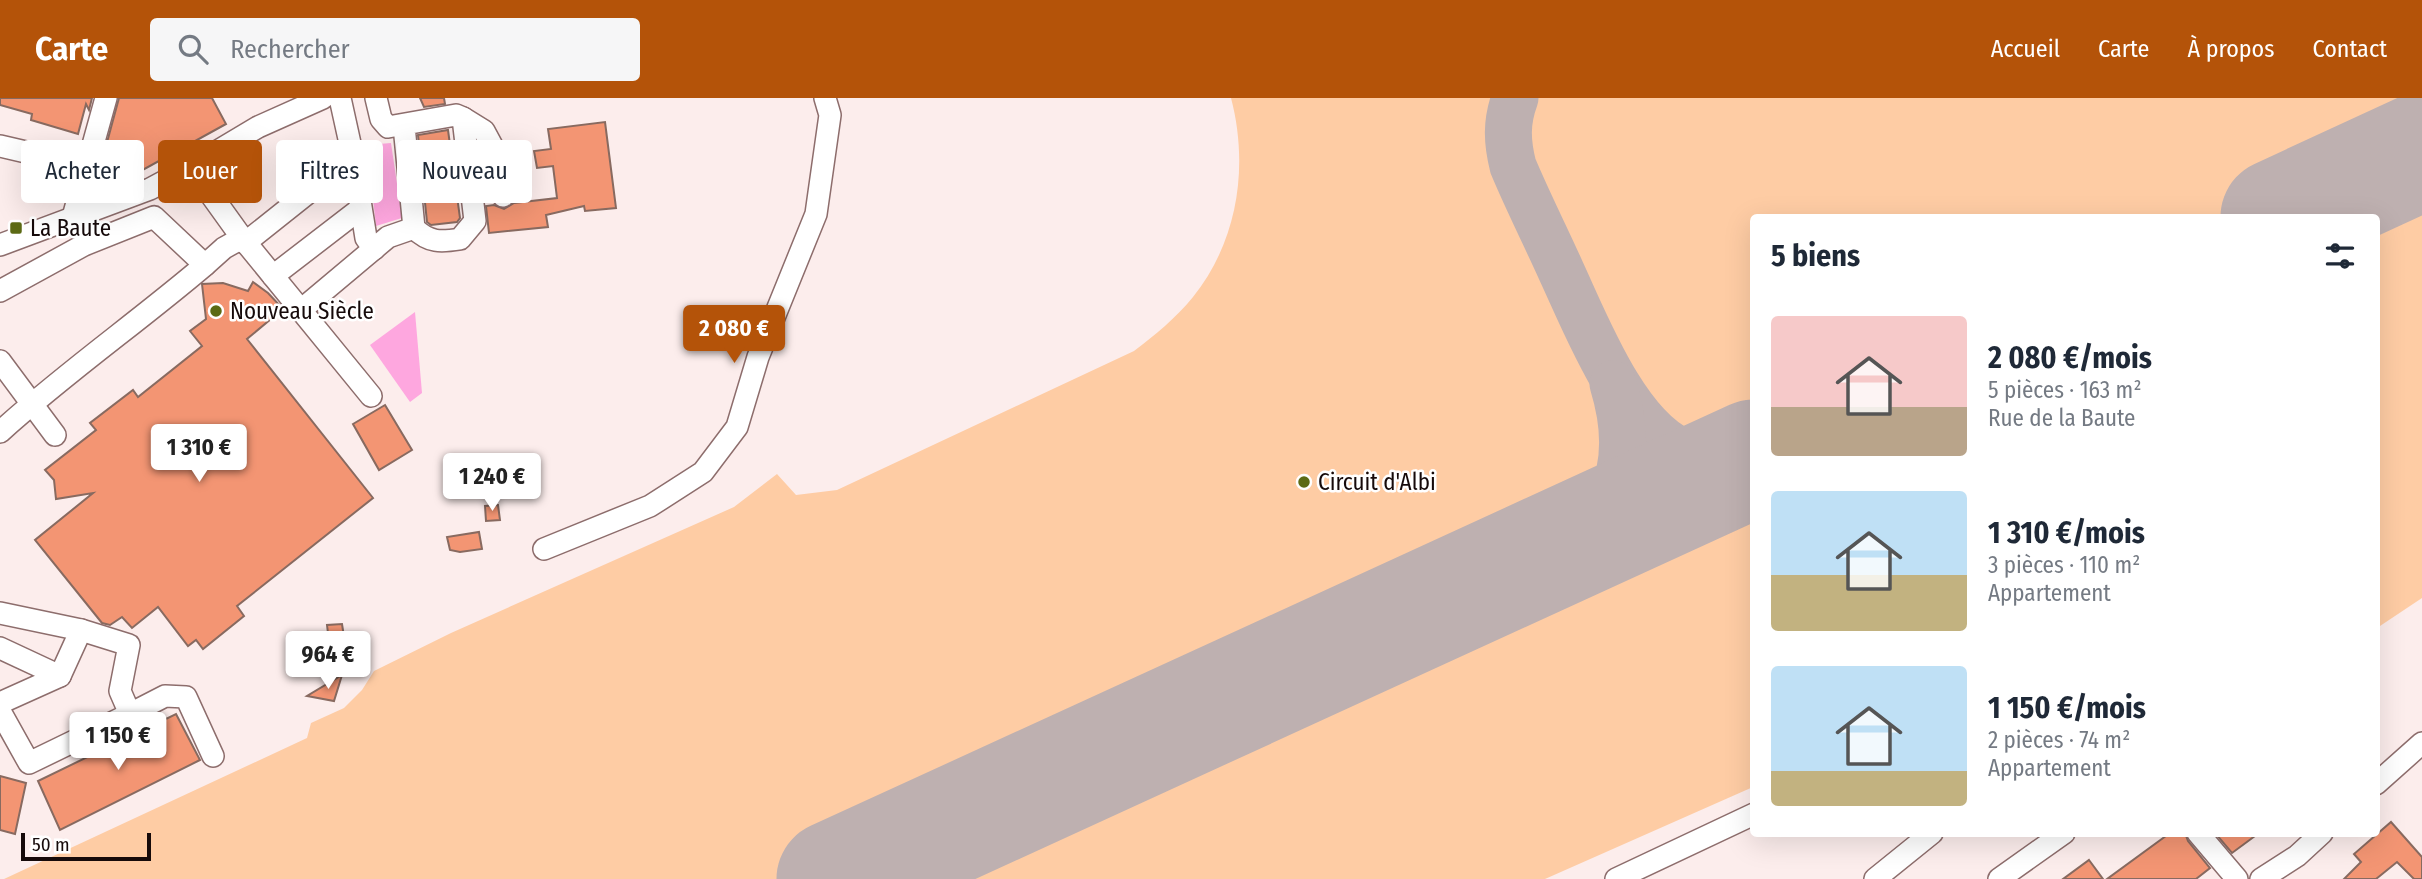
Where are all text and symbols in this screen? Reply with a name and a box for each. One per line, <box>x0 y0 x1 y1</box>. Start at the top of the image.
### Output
search box <box>150 18 640 81</box>
text: Carte <box>35 29 108 69</box>
icon: search <box>174 30 212 68</box>
text: Rechercher <box>230 34 350 65</box>
text: Accueil <box>1991 35 2060 63</box>
text: Carte <box>2098 35 2149 63</box>
text: À propos <box>2187 35 2274 63</box>
text: Contact <box>2312 35 2387 63</box>
chip: Acheter <box>21 140 144 203</box>
chip: Louer <box>158 140 262 203</box>
chip: Filtres <box>276 140 383 203</box>
chip: Nouveau <box>397 140 532 203</box>
place label: La Baute <box>30 214 111 242</box>
marker: La Baute <box>8 220 24 236</box>
icon: filters <box>2321 237 2359 275</box>
text: 5 biens <box>1771 238 1860 274</box>
place label: Nouveau Siècle <box>230 297 374 325</box>
marker: Nouveau Siècle <box>208 303 224 319</box>
pin: 2 080 € <box>669 306 799 365</box>
text: 2 080 € <box>699 314 769 342</box>
text: 2 080 €/mois <box>1988 340 2152 376</box>
icon: home <box>1827 344 1911 428</box>
text: 5 pièces · 163 m² <box>1988 376 2142 404</box>
text: Rue de la Baute <box>1988 404 2135 432</box>
pin: 1 310 € <box>134 424 264 484</box>
text: 1 310 € <box>167 433 231 461</box>
pin: 1 240 € <box>427 454 557 513</box>
text: 1 240 € <box>459 462 525 490</box>
place label: Circuit d'Albi <box>1318 468 1436 496</box>
marker: Circuit d'Albi <box>1296 474 1312 490</box>
text: 1 310 €/mois <box>1988 515 2145 551</box>
icon: home <box>1827 519 1911 603</box>
text: 3 pièces · 110 m² <box>1988 551 2140 579</box>
text: Appartement <box>1988 579 2111 607</box>
pin: 964 € <box>279 632 377 691</box>
text: 964 € <box>302 640 354 668</box>
text: 1 150 €/mois <box>1988 690 2146 726</box>
icon: home <box>1827 694 1911 778</box>
pin: 1 150 € <box>53 712 183 772</box>
text: 1 150 € <box>85 721 151 749</box>
text: 2 pièces · 74 m² <box>1988 726 2130 754</box>
text: Appartement <box>1988 754 2111 782</box>
scale bar <box>21 830 150 862</box>
text: 50 m <box>32 833 70 856</box>

